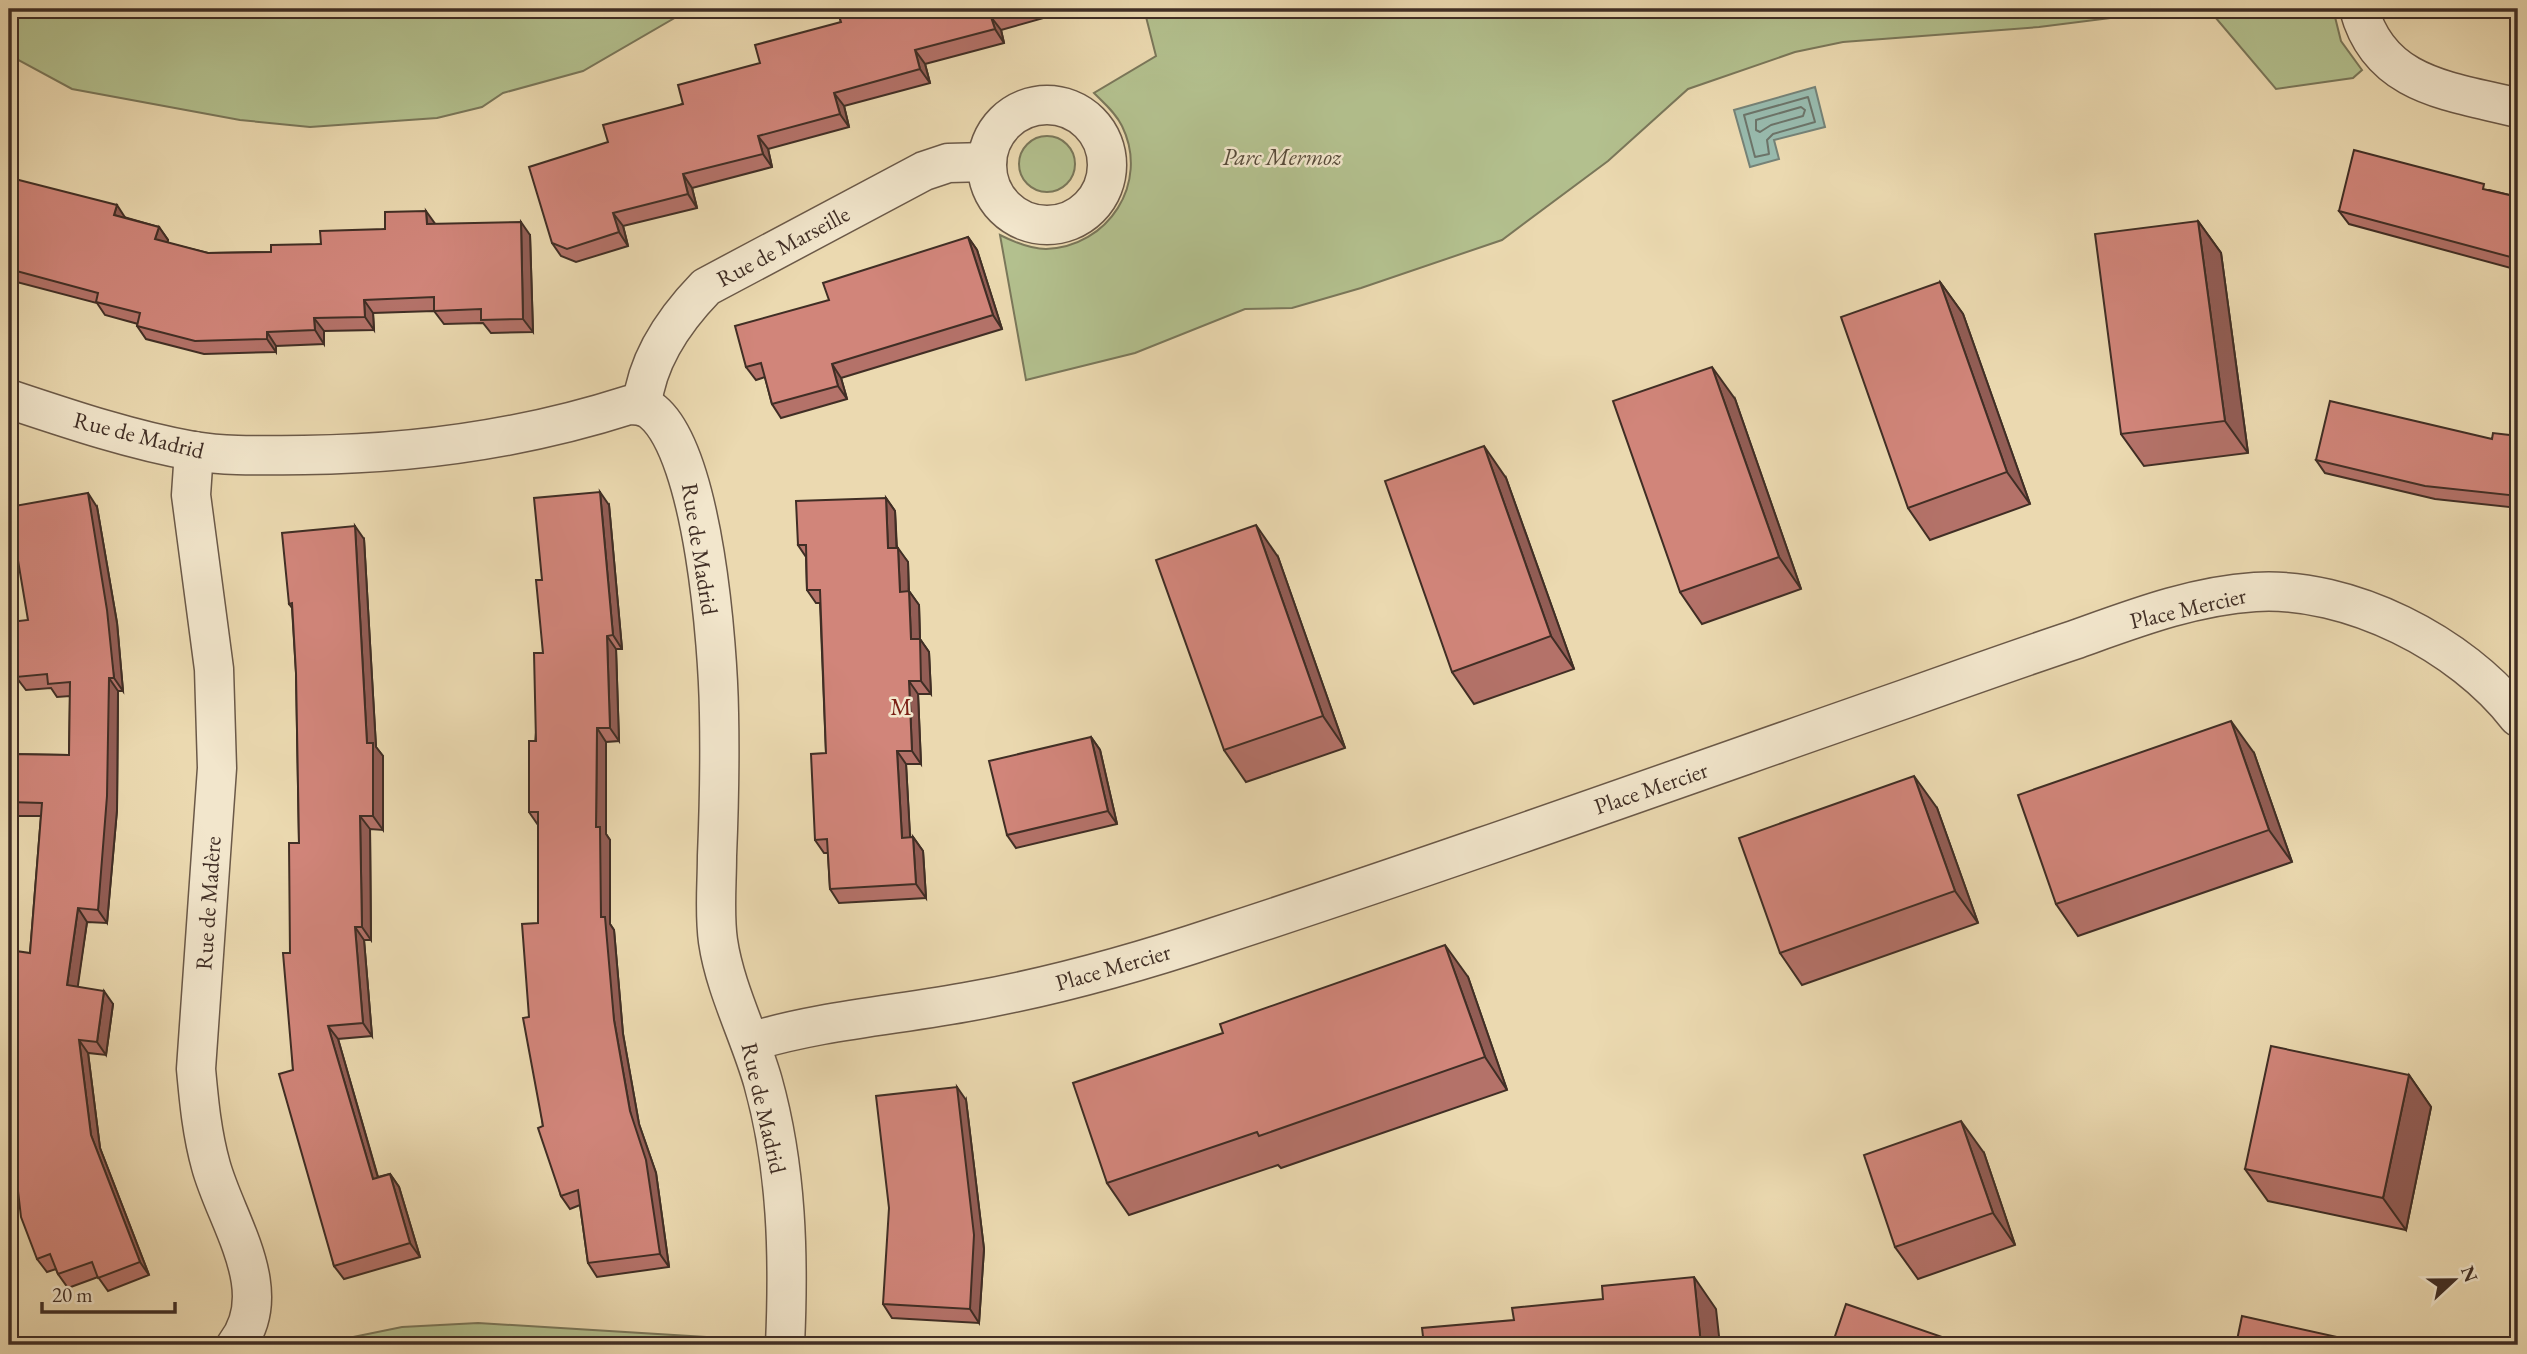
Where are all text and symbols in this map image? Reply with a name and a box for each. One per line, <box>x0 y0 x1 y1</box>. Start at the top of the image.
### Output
park label: Parc Mermoz <box>1223 142 1342 172</box>
street label: Rue de Marseille <box>711 198 855 294</box>
street label: Rue de Madrid <box>71 404 208 466</box>
street label: Rue de Madrid <box>675 481 725 618</box>
street label: Place Mercier <box>2127 580 2249 636</box>
district label: M <box>890 691 914 722</box>
street label: Place Mercier <box>1590 754 1712 821</box>
street label: Rue de Madère <box>188 835 228 971</box>
street label: Place Mercier <box>1052 936 1174 998</box>
street label: Rue de Madrid <box>734 1040 794 1177</box>
north arrow <box>2418 1246 2488 1316</box>
text: N <box>2455 1262 2484 1286</box>
scale bar <box>42 1270 175 1314</box>
text: 20 m <box>52 1281 93 1308</box>

